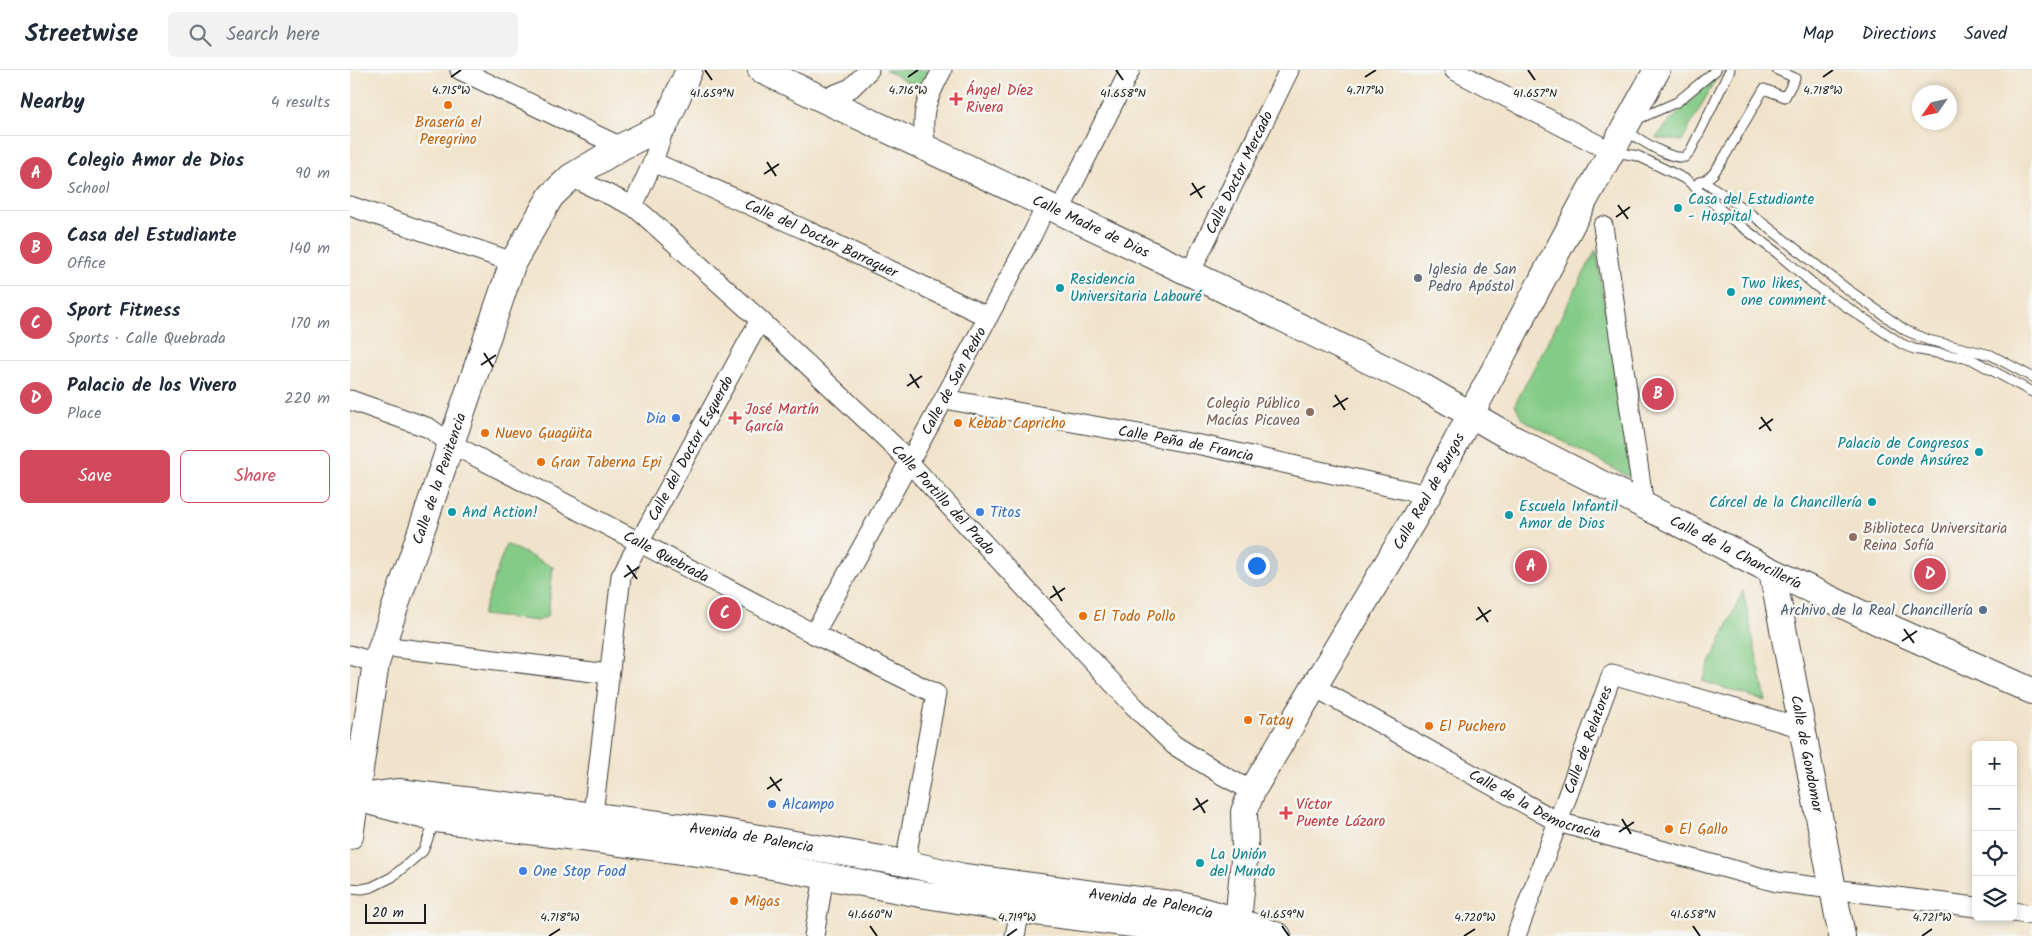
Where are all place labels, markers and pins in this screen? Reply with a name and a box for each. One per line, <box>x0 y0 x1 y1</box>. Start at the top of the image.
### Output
place label: Ángel Díez Rivera <box>966 79 1034 120</box>
marker: Ángel Díez Rivera <box>950 93 962 105</box>
marker: Brasería el Peregrino <box>442 99 454 111</box>
place label: Brasería el Peregrino <box>415 111 482 152</box>
place label: Casa del Estudiante - Hospital <box>1688 188 1814 229</box>
marker: Casa del Estudiante - Hospital <box>1672 202 1684 214</box>
place label: Iglesia de San Pedro Apóstol <box>1428 258 1516 299</box>
place label: Residencia Universitaria Labouré <box>1070 268 1203 309</box>
marker: Iglesia de San Pedro Apóstol <box>1412 272 1424 284</box>
place label: Two likes, one comment <box>1741 272 1827 313</box>
marker: Residencia Universitaria Labouré <box>1054 282 1066 294</box>
marker: Two likes, one comment <box>1725 286 1737 298</box>
pin: B <box>1642 375 1674 413</box>
place label: Colegio Público Macías Picavea <box>1206 392 1300 433</box>
place label: José Martín García <box>745 398 819 439</box>
marker: Colegio Público Macías Picavea <box>1304 406 1316 418</box>
place label: Dia <box>646 407 666 431</box>
marker: Dia <box>670 412 682 424</box>
marker: José Martín García <box>729 412 741 424</box>
place label: Kebab Capricho <box>968 412 1066 436</box>
marker: Kebab Capricho <box>952 417 964 429</box>
place label: Nuevo Guagüita <box>495 422 592 446</box>
marker: Nuevo Guagüita <box>479 427 491 439</box>
place label: Palacio de Congresos Conde Ansúrez <box>1838 432 1970 473</box>
marker: Palacio de Congresos Conde Ansúrez <box>1973 446 1985 458</box>
place label: Gran Taberna Epi <box>551 451 663 475</box>
marker: Gran Taberna Epi <box>535 456 547 468</box>
place label: Cárcel de la Chancillería <box>1709 491 1862 515</box>
place label: Escuela Infantil Amor de Dios <box>1519 495 1618 536</box>
marker: Cárcel de la Chancillería <box>1866 496 1878 508</box>
place label: And Action! <box>462 501 538 525</box>
place label: Titos <box>990 501 1021 525</box>
marker: And Action! <box>446 506 458 518</box>
marker: Titos <box>974 506 986 518</box>
marker: Escuela Infantil Amor de Dios <box>1503 509 1515 521</box>
place label: Biblioteca Universitaria Reina Sofía <box>1863 517 2007 558</box>
marker: Biblioteca Universitaria Reina Sofía <box>1847 531 1859 543</box>
pin: A <box>1515 547 1547 585</box>
pin: D <box>1914 555 1946 593</box>
pin: C <box>709 594 741 632</box>
place label: Archivo de la Real Chancillería <box>1780 599 1973 623</box>
marker: Archivo de la Real Chancillería <box>1977 604 1989 616</box>
place label: El Todo Pollo <box>1093 605 1176 629</box>
marker: El Todo Pollo <box>1077 610 1089 622</box>
place label: Tatay <box>1258 709 1294 733</box>
marker: Tatay <box>1242 714 1254 726</box>
place label: El Puchero <box>1439 715 1506 739</box>
marker: El Puchero <box>1423 720 1435 732</box>
place label: Alcampo <box>782 793 835 817</box>
place label: Víctor Puente Lázaro <box>1296 793 1386 834</box>
marker: Alcampo <box>766 798 778 810</box>
marker: Víctor Puente Lázaro <box>1280 807 1292 819</box>
place label: El Gallo <box>1679 818 1728 842</box>
marker: El Gallo <box>1663 823 1675 835</box>
place label: La Unión del Mundo <box>1210 843 1275 884</box>
marker: La Unión del Mundo <box>1194 857 1206 869</box>
place label: One Stop Food <box>533 860 626 884</box>
marker: One Stop Food <box>517 865 529 877</box>
place label: Migas <box>744 890 781 914</box>
marker: Migas <box>728 895 740 907</box>

